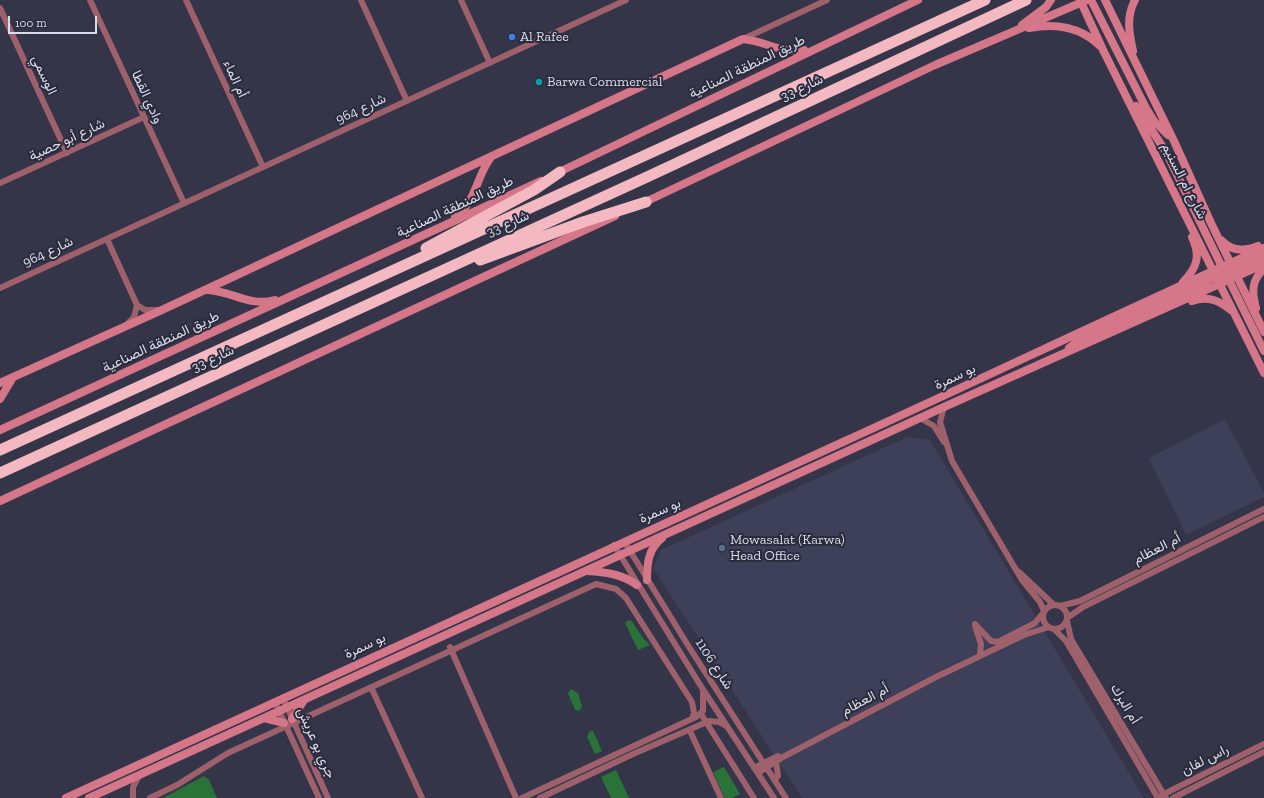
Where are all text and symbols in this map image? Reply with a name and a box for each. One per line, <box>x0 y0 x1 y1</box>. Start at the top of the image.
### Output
scale bar <box>10 8 99 34</box>
text: 100 m <box>15 16 47 30</box>
place label: Al Rafee <box>520 29 569 45</box>
marker: Al Rafee <box>507 32 517 42</box>
street label: طريق المنطقة الصناعية <box>686 32 808 102</box>
street label: الوسمي <box>28 52 60 98</box>
street label: أم الماء <box>219 58 251 100</box>
street label: وادي القطا <box>127 68 167 126</box>
street label: شارع 33 <box>778 71 826 105</box>
place label: Barwa Commercial <box>547 74 662 90</box>
marker: Barwa Commercial <box>534 77 544 87</box>
street label: شارع 964 <box>333 90 389 128</box>
street label: شارع أبو حصية <box>26 115 108 165</box>
street label: شارع ام السنيم <box>1157 140 1211 222</box>
street label: طريق المنطقة الصناعية <box>394 173 516 241</box>
street label: شارع 33 <box>484 207 532 241</box>
street label: شارع 964 <box>20 233 76 271</box>
street label: طريق المنطقة الصناعية <box>100 308 222 376</box>
street label: شارع 33 <box>189 342 237 376</box>
street label: بو سمرة <box>932 360 978 394</box>
street label: بو سمرة <box>637 495 683 527</box>
street label: أم العظام <box>1130 530 1184 568</box>
place label: Mowasalat (Karwa) Head Office <box>730 532 845 564</box>
marker: Mowasalat (Karwa) Head Office <box>717 543 727 553</box>
street label: بو سمرة <box>342 629 388 663</box>
street label: شارع 1106 <box>691 635 737 693</box>
street label: أم العظام <box>838 680 892 720</box>
street label: أم البرك <box>1107 681 1143 727</box>
street label: جري بو عريش <box>293 705 339 781</box>
street label: راس لفان <box>1178 741 1232 779</box>

